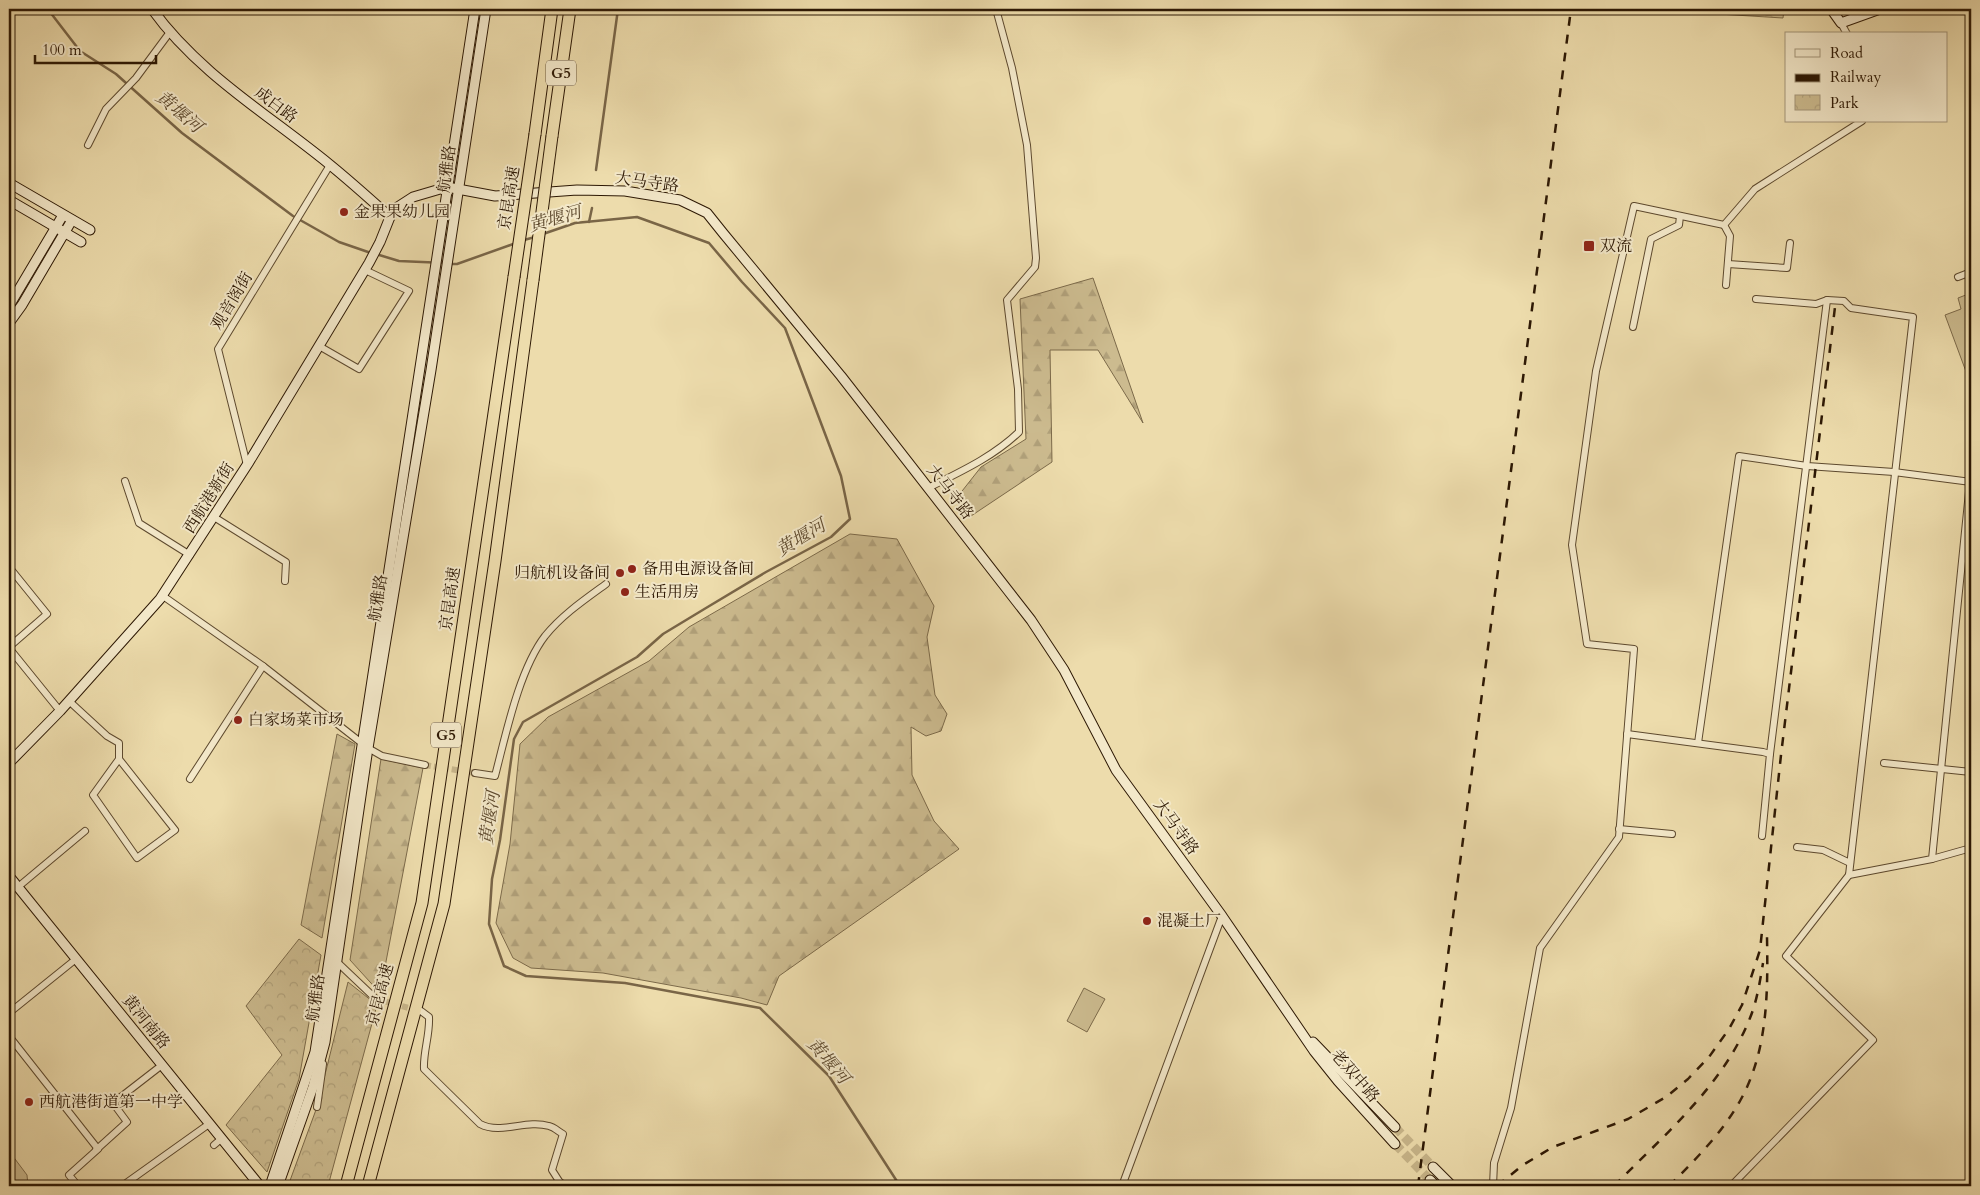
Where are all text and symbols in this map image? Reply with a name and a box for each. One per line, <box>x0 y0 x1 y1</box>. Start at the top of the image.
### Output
scale bar <box>35 32 156 64</box>
legend <box>1785 32 1948 122</box>
text: 100 m <box>42 40 82 60</box>
text: Road <box>1830 43 1863 63</box>
road number: G5 <box>546 60 576 86</box>
text: Railway <box>1830 67 1881 87</box>
street label: 成白路 <box>250 82 302 128</box>
water label: 黄堰河 <box>150 85 210 141</box>
text: Park <box>1830 93 1859 113</box>
street label: 航雅路 <box>433 144 461 194</box>
street label: 京昆高速 <box>493 165 525 231</box>
street label: 大马寺路 <box>614 167 680 197</box>
water label: 黄堰河 <box>526 199 587 238</box>
place label: 金果果幼儿园 <box>354 201 450 223</box>
marker: 金果果幼儿园 <box>338 206 350 218</box>
place label: 双流 <box>1600 235 1632 257</box>
marker: 双流 <box>1582 239 1596 253</box>
street label: 观音阁街 <box>206 268 258 334</box>
street label: 西航港新街 <box>178 458 240 538</box>
street label: 大马寺路 <box>922 460 978 524</box>
water label: 黄堰河 <box>771 512 833 563</box>
place label: 备用电源设备间 <box>642 558 754 580</box>
place label: 归航机设备间 <box>514 562 610 584</box>
marker: 备用电源设备间 <box>626 563 638 575</box>
street label: 京昆高速 <box>435 566 465 632</box>
marker: 归航机设备间 <box>614 567 626 579</box>
street label: 航雅路 <box>363 573 393 623</box>
place label: 生活用房 <box>635 581 699 603</box>
marker: 生活用房 <box>619 586 631 598</box>
place label: 白家场菜市场 <box>248 709 344 731</box>
marker: 白家场菜市场 <box>232 714 244 726</box>
road number: G5 <box>431 722 461 748</box>
water label: 黄堰河 <box>474 787 507 846</box>
street label: 大马寺路 <box>1148 795 1204 859</box>
place label: 混凝土厂 <box>1157 910 1221 932</box>
marker: 混凝土厂 <box>1141 915 1153 927</box>
street label: 京昆高速 <box>361 961 399 1029</box>
street label: 航雅路 <box>302 973 330 1023</box>
street label: 黄河南路 <box>117 990 175 1054</box>
water label: 黄堰河 <box>801 1032 857 1092</box>
street label: 老双中路 <box>1326 1045 1384 1107</box>
place label: 西航港街道第一中学 <box>39 1091 183 1113</box>
marker: 西航港街道第一中学 <box>23 1096 35 1108</box>

